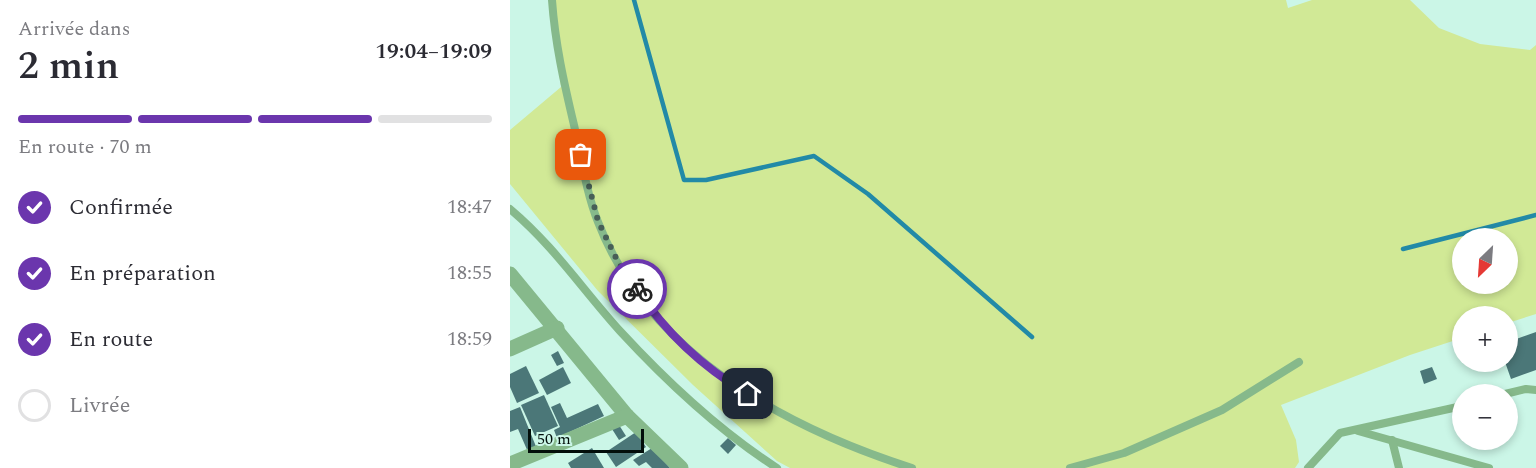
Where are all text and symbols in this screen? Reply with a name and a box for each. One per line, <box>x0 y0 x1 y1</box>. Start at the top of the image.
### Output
text: Arrivée dans <box>18 14 130 44</box>
text: 19:04–19:09 <box>375 35 492 68</box>
text: 2 min <box>18 37 119 96</box>
pin <box>555 129 606 180</box>
text: En route · 70 m <box>18 132 152 162</box>
icon: bag <box>564 138 597 171</box>
icon: check <box>18 191 51 224</box>
text: Confirmée <box>69 191 173 224</box>
text: 18:47 <box>447 192 492 222</box>
north arrow <box>1452 228 1518 294</box>
map controls <box>1452 228 1518 450</box>
icon: check <box>18 257 51 290</box>
text: En préparation <box>69 257 216 290</box>
text: 18:55 <box>447 258 492 288</box>
courier <box>607 259 667 319</box>
icon: bike <box>621 273 654 306</box>
button: + <box>1452 306 1518 372</box>
icon: check <box>18 323 51 356</box>
text: En route <box>69 323 153 356</box>
text: 18:59 <box>447 324 492 354</box>
pin <box>722 368 773 419</box>
icon: home <box>731 377 764 410</box>
button: − <box>1452 384 1518 450</box>
text: Livrée <box>69 389 130 422</box>
scale bar <box>528 426 644 454</box>
text: 50 m <box>537 427 571 451</box>

